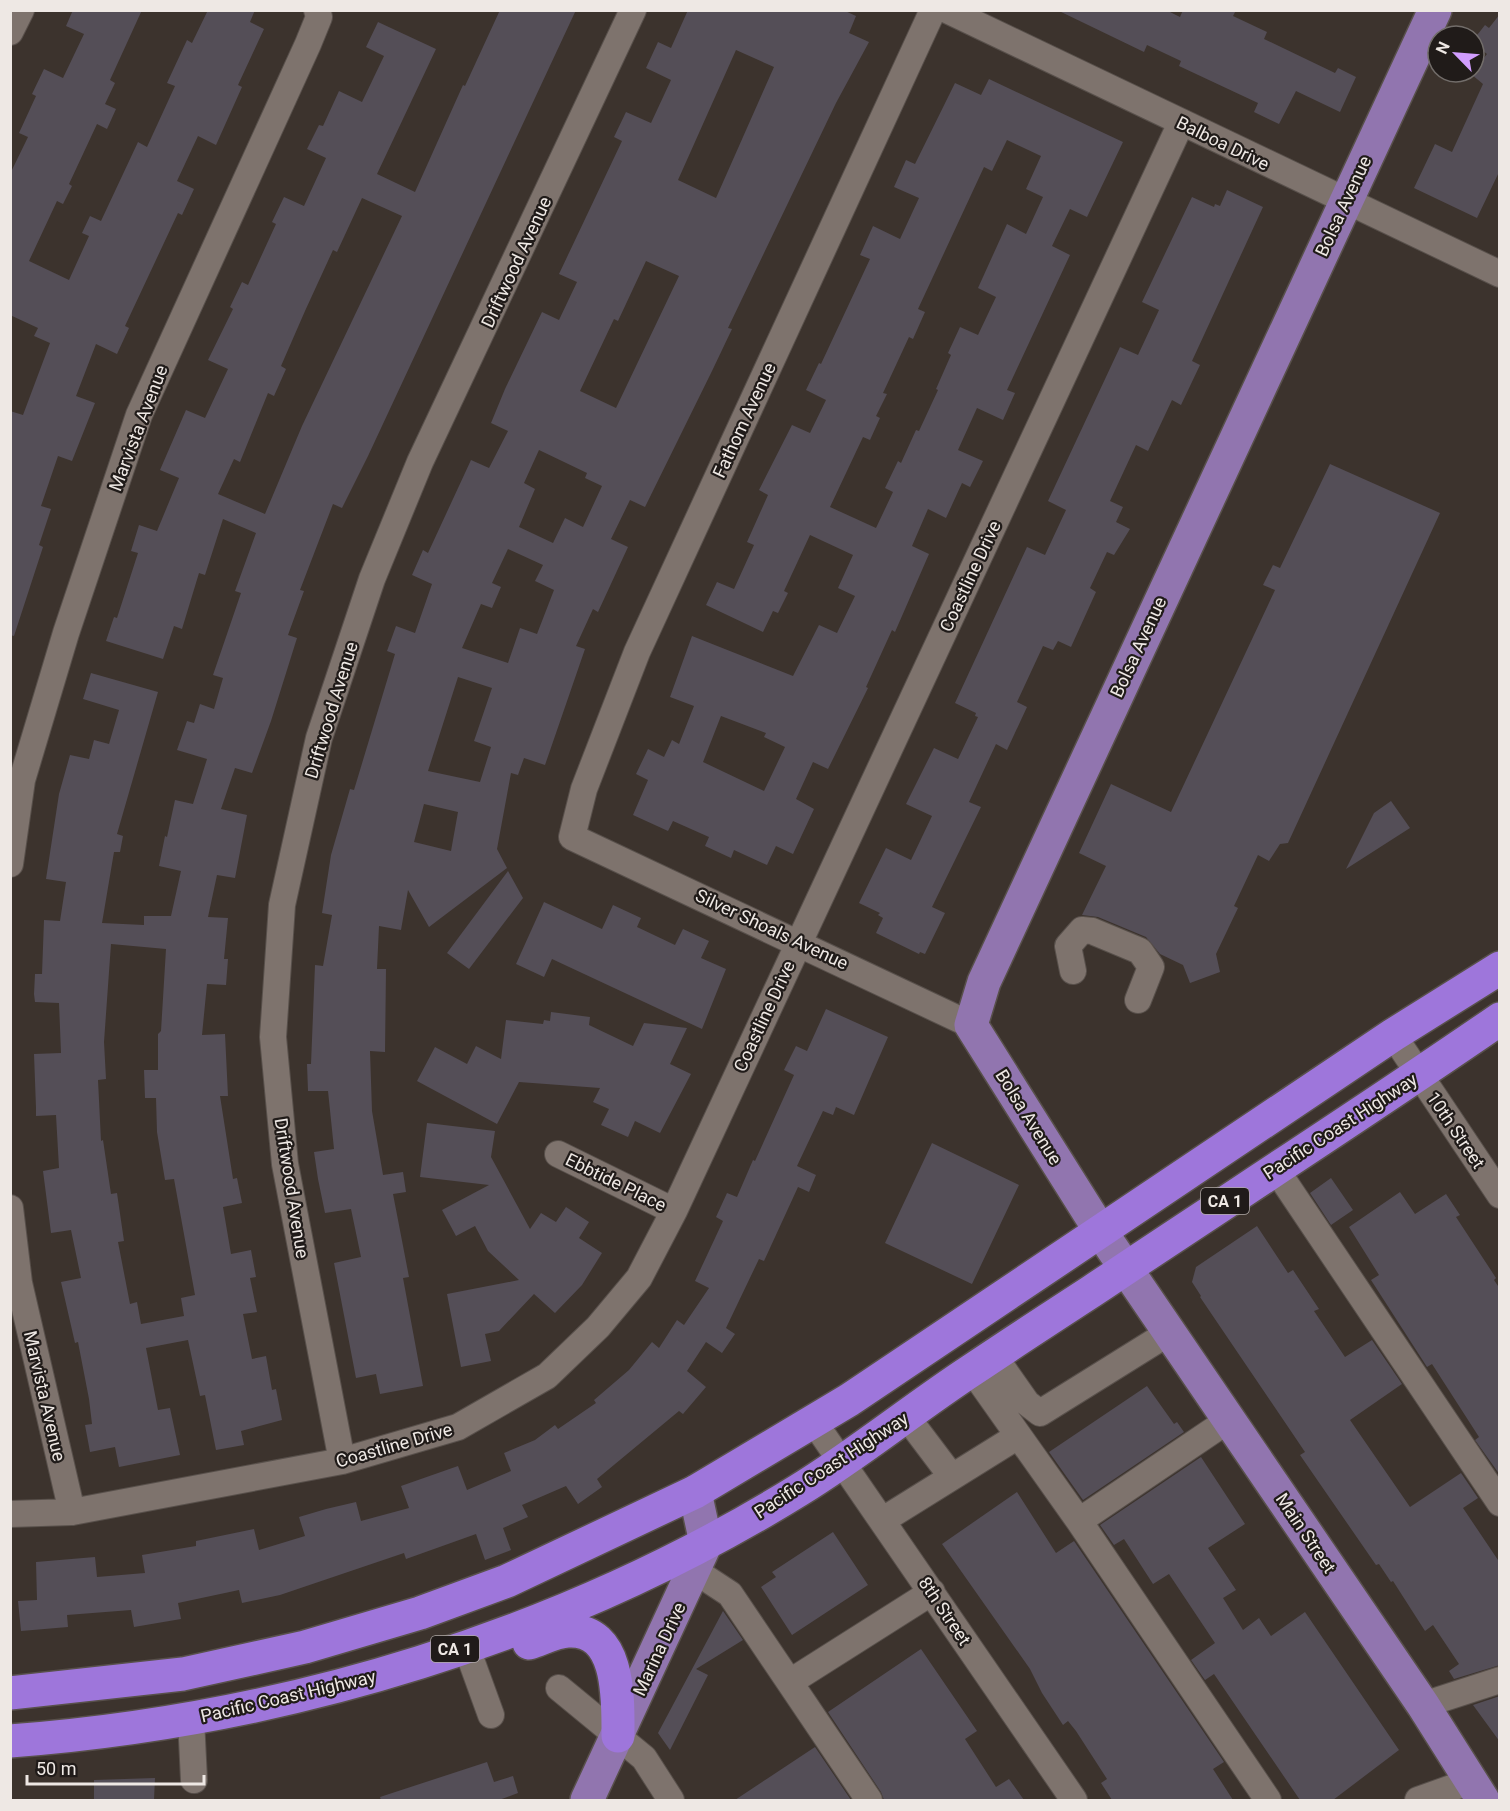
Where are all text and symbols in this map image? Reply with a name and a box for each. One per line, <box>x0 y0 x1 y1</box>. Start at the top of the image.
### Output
north arrow <box>1426 24 1486 84</box>
text: N <box>1432 39 1454 57</box>
street label: Balboa Drive <box>1173 112 1273 174</box>
street label: Bolsa Avenue <box>1311 153 1375 259</box>
street label: Driftwood Avenue <box>476 193 556 331</box>
street label: Fathom Avenue <box>708 359 780 481</box>
street label: Marvista Avenue <box>104 362 172 494</box>
street label: Coastline Drive <box>935 517 1005 635</box>
street label: Bolsa Avenue <box>1106 594 1170 700</box>
street label: Driftwood Avenue <box>300 639 362 781</box>
street label: Silver Shoals Avenue <box>692 884 852 974</box>
street label: Coastline Drive <box>729 957 799 1075</box>
street label: Bolsa Avenue <box>991 1066 1067 1168</box>
street label: Pacific Coast Highway <box>1259 1068 1421 1184</box>
street label: 10th Street <box>1423 1088 1489 1172</box>
street label: Driftwood Avenue <box>271 1116 313 1260</box>
street label: Ebbtide Place <box>562 1149 670 1215</box>
road number: CA 1 <box>1201 1188 1249 1214</box>
street label: Marvista Avenue <box>20 1329 70 1463</box>
street label: Pacific Coast Highway <box>750 1407 912 1523</box>
street label: Coastline Drive <box>333 1418 455 1472</box>
street label: Main Street <box>1272 1489 1340 1577</box>
street label: 8th Street <box>915 1573 976 1649</box>
street label: Marina Drive <box>628 1599 690 1699</box>
road number: CA 1 <box>431 1636 479 1662</box>
street label: Pacific Coast Highway <box>198 1666 378 1726</box>
scale bar <box>27 1748 204 1786</box>
text: 50 m <box>36 1758 76 1779</box>

